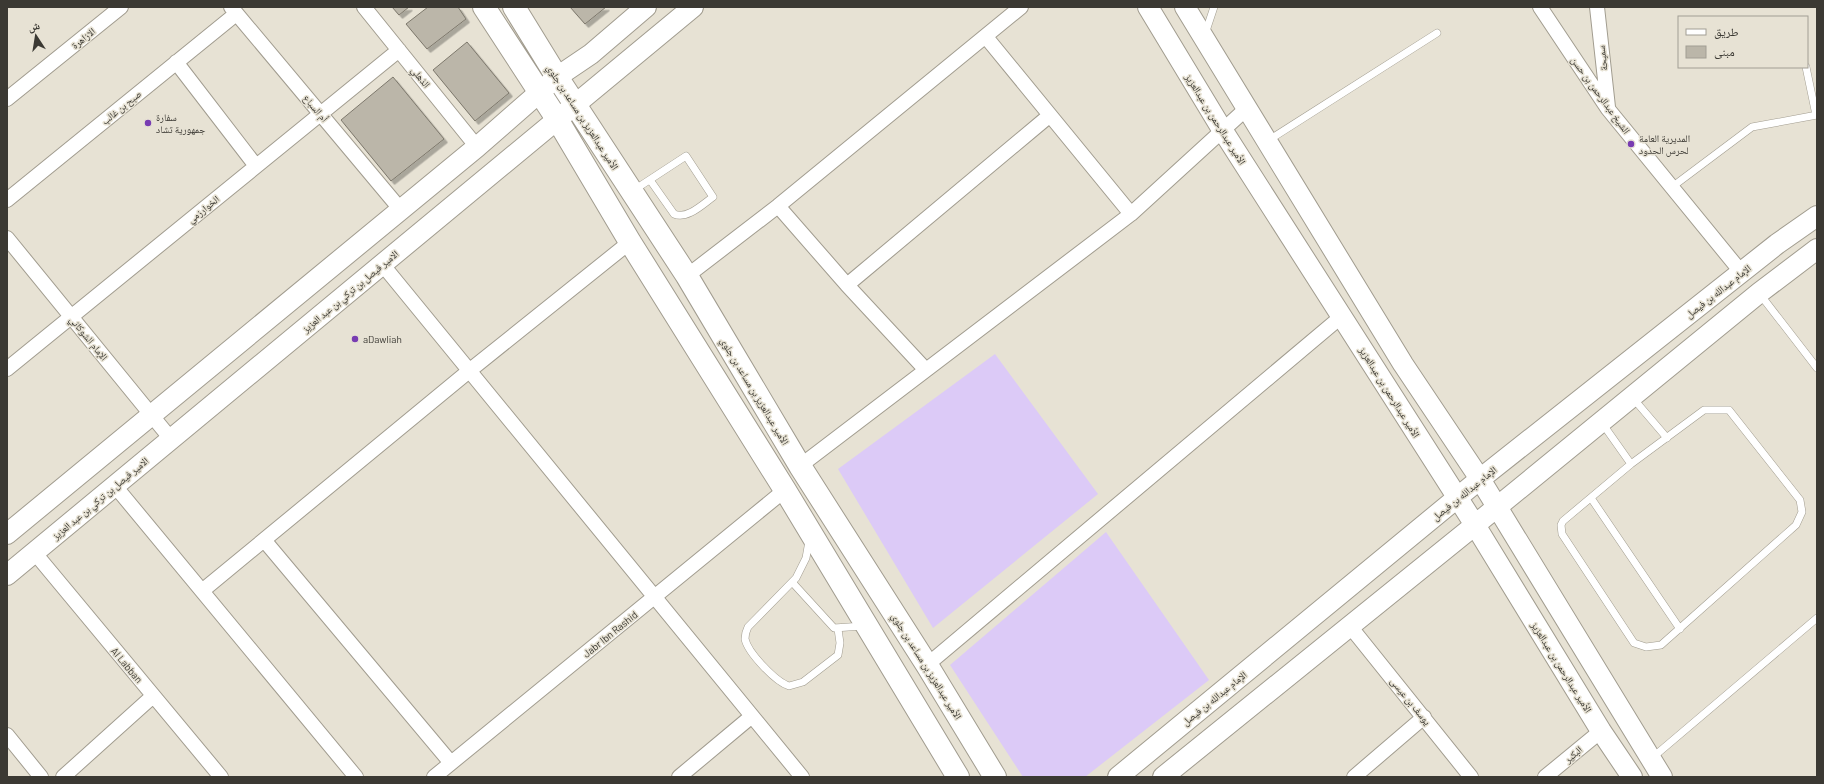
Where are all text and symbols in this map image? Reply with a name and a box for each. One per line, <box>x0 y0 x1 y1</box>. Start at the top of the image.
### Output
north arrow <box>16 16 56 56</box>
legend <box>1678 16 1808 68</box>
text: ش <box>27 18 42 35</box>
text: طريق <box>1714 24 1739 39</box>
street label: الازاهرة <box>69 25 97 51</box>
street label: سميحة <box>1594 44 1610 71</box>
text: مبنى <box>1714 44 1735 59</box>
street label: الشيخ عبدالرحمن بن حسن <box>1568 54 1633 136</box>
street label: الأمير عبدالعزيز بن مساعد بن جلوي <box>542 62 622 173</box>
street label: الذهلي <box>407 64 433 92</box>
street label: الأمير عبدالرحمن بن عبدالعزيز <box>1182 71 1249 167</box>
street label: صبح بن غالب <box>99 87 144 128</box>
street label: أم السباع <box>300 92 331 125</box>
place label: سفارة جمهورية تشاد <box>156 111 206 135</box>
marker: سفارة جمهورية تشاد <box>143 118 153 128</box>
place label: المديرية العامة لحرس الحدود <box>1639 132 1690 157</box>
marker: المديرية العامة لحرس الحدود <box>1626 139 1636 149</box>
street label: الخوارزمي <box>185 193 223 227</box>
street label: الامير فيصل بن تركي بن عبد العزيز <box>299 247 402 337</box>
street label: الإمام عبدالله بن فيصل <box>1683 262 1754 322</box>
street label: الإمام الشوكاني <box>65 313 111 364</box>
place label: aDawliah <box>363 333 402 345</box>
marker: aDawliah <box>350 334 360 344</box>
street label: الأمير عبدالعزيز بن مساعد بن جلوي <box>716 335 792 448</box>
street label: الأمير عبدالرحمن بن عبدالعزيز <box>1356 344 1423 440</box>
street label: الامير فيصل بن تركي بن عبد العزيز <box>49 454 152 544</box>
street label: الإمام عبدالله بن فيصل <box>1429 463 1500 524</box>
street label: Jabr Ibn Rashid <box>580 608 640 660</box>
street label: الأمير عبدالعزيز بن مساعد بن جلوي <box>887 611 965 723</box>
street label: الأمير عبدالرحمن بن عبدالعزيز <box>1528 619 1595 715</box>
street label: Al Labban <box>109 645 145 685</box>
street label: الإمام عبدالله بن فيصل <box>1179 668 1250 729</box>
street label: يوسف بن عيسى <box>1387 675 1434 728</box>
street label: البكير <box>1561 743 1585 766</box>

